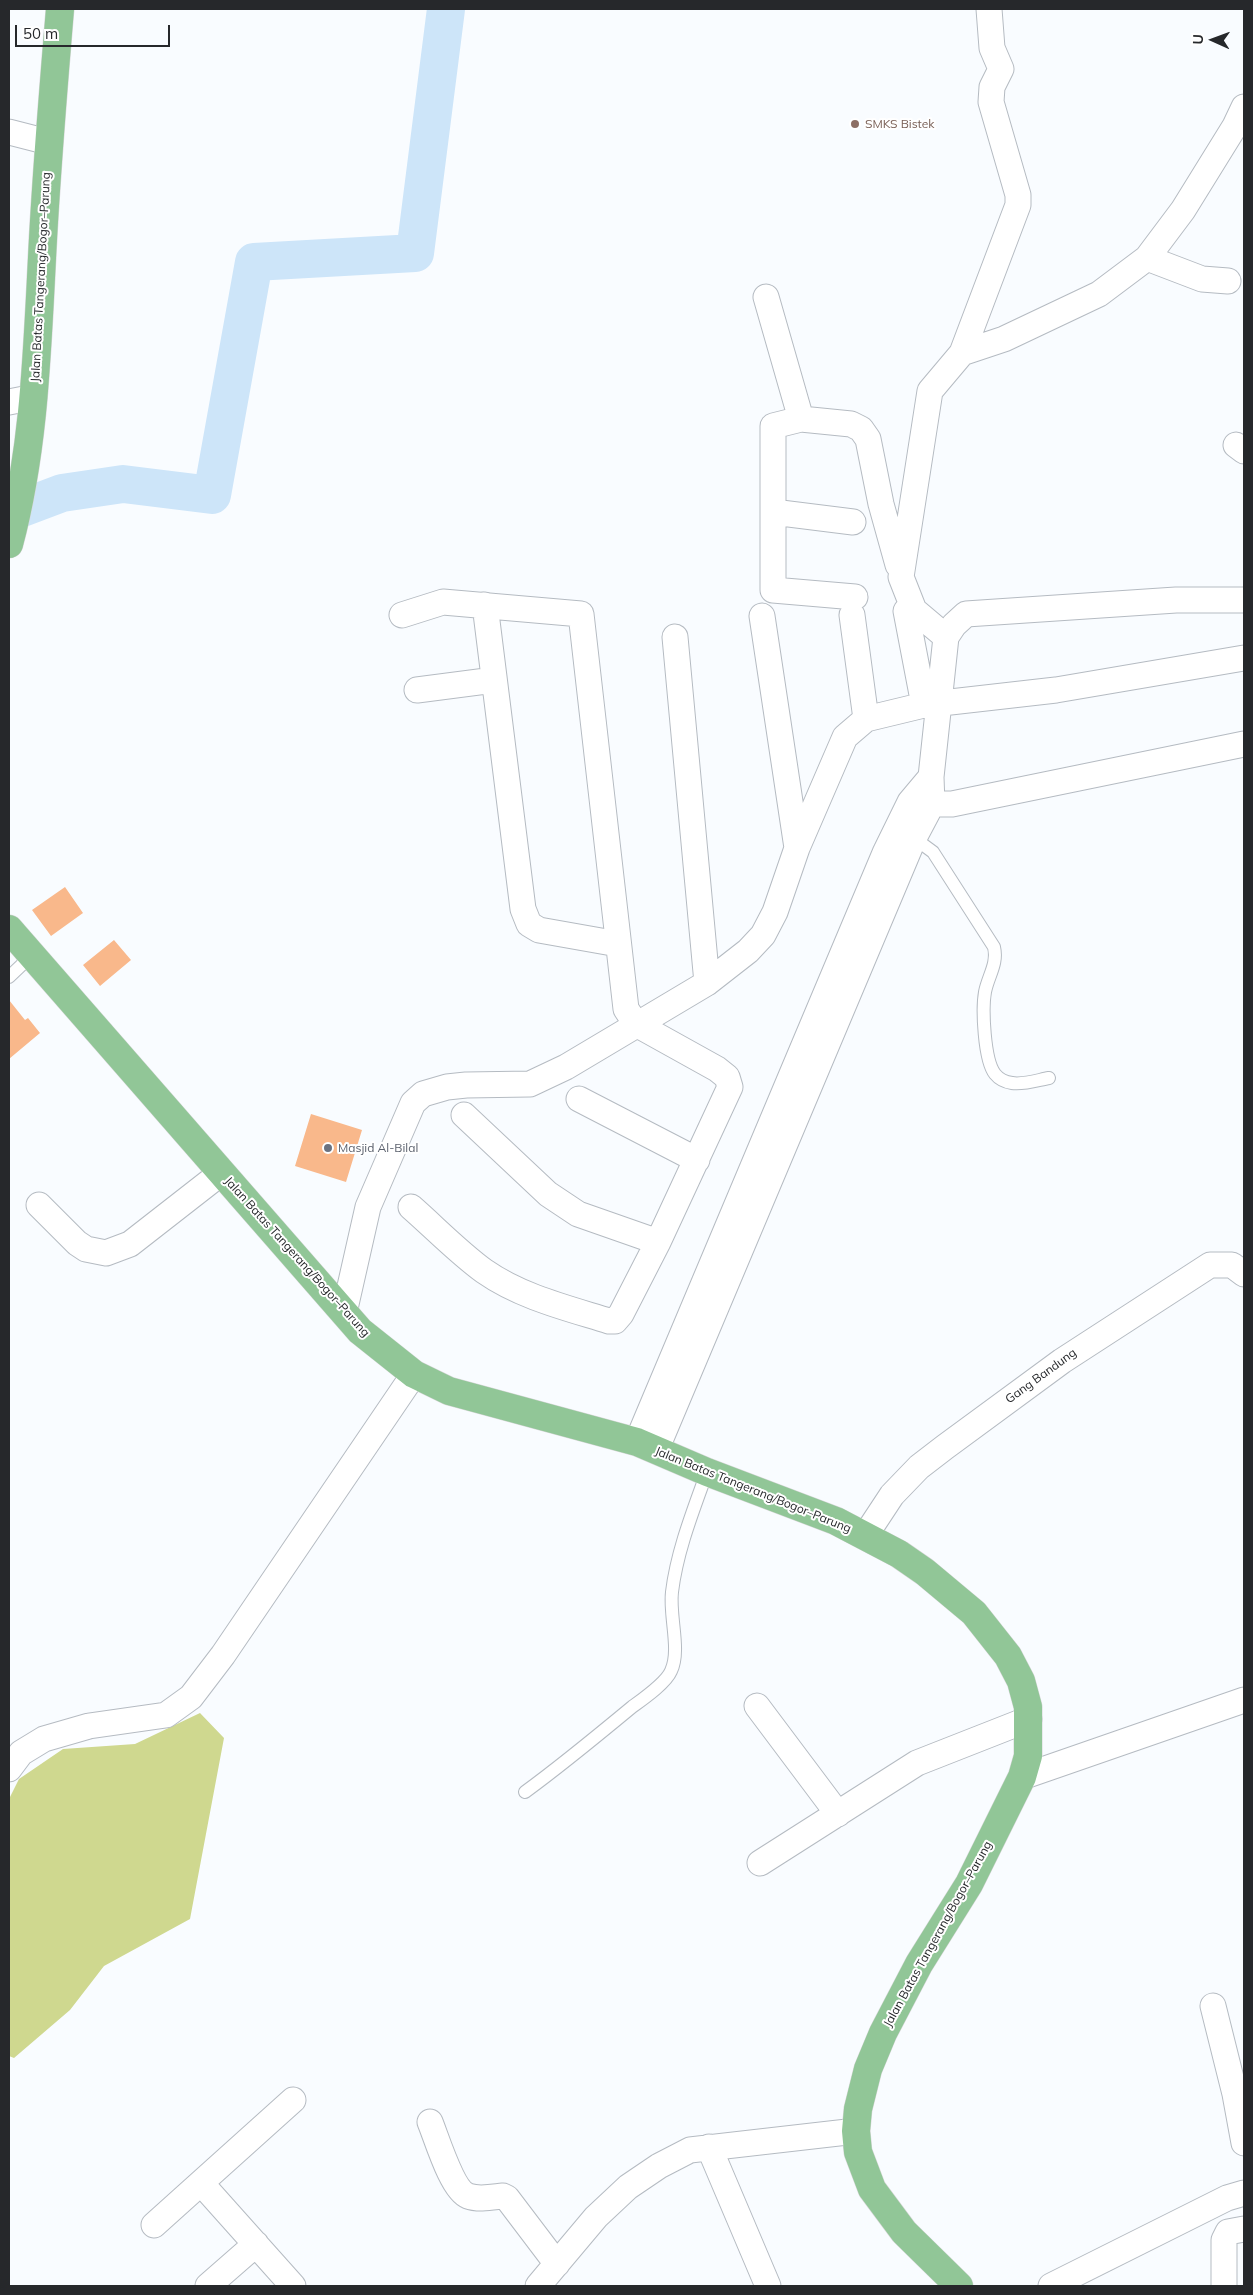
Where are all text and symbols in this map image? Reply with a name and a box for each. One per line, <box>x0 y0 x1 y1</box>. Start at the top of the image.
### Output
scale bar <box>18 15 172 47</box>
north arrow <box>1188 15 1238 65</box>
text: 50 m <box>23 24 58 43</box>
text: U <box>1189 34 1207 45</box>
place label: SMKS Bistek <box>865 117 934 131</box>
marker: SMKS Bistek <box>849 118 861 130</box>
street label: Jalan Batas Tangerang/Bogor–Parung <box>28 172 54 382</box>
place label: Masjid Al-Bilal <box>338 1141 418 1155</box>
marker: Masjid Al-Bilal <box>322 1142 334 1154</box>
street label: Jalan Batas Tangerang/Bogor–Parung <box>221 1174 373 1340</box>
street label: Gang Bandung <box>1003 1345 1079 1407</box>
street label: Jalan Batas Tangerang/Bogor–Parung <box>653 1444 853 1536</box>
street label: Jalan Batas Tangerang/Bogor–Parung <box>881 1839 995 2029</box>

